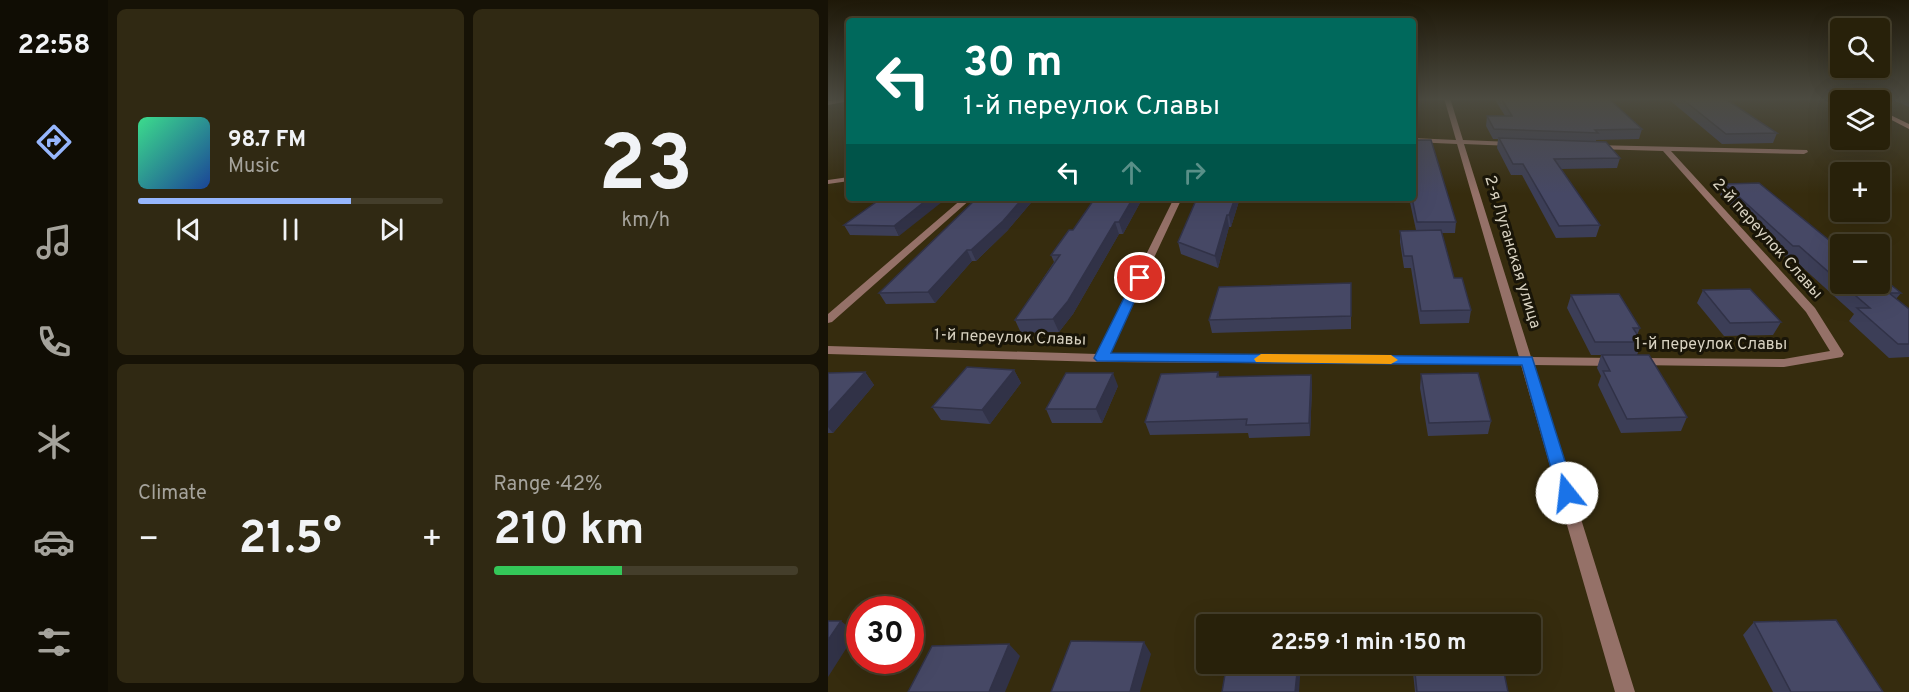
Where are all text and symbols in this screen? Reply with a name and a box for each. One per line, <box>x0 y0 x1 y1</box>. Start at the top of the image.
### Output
map controls <box>1830 18 1890 294</box>
button: search <box>1830 18 1890 78</box>
text: 22:58 <box>17 29 91 63</box>
text: 30 m <box>963 38 1062 91</box>
icon: left <box>864 42 942 120</box>
text: 1-й переулок Славы <box>963 90 1220 124</box>
button: layers <box>1830 90 1890 150</box>
text: 23 <box>599 119 693 218</box>
icon: directions <box>33 121 75 163</box>
text: 98.7 FM <box>228 127 306 154</box>
text: Music <box>228 154 280 180</box>
icon: left <box>1052 156 1085 189</box>
icon: ahead <box>1115 156 1148 189</box>
icon: right <box>1178 156 1211 189</box>
button: + <box>1830 162 1890 222</box>
street label: 2-я Луганская улица <box>1479 173 1545 331</box>
street label: 2-й переулок Славы <box>1708 175 1826 303</box>
text: km/h <box>621 208 670 234</box>
icon: previous <box>172 213 205 246</box>
icon: pause <box>274 213 307 246</box>
icon: next <box>375 213 408 246</box>
icon: music <box>33 221 75 263</box>
button: − <box>1830 234 1890 294</box>
pin <box>1114 252 1165 303</box>
icon: arrive <box>1123 261 1156 294</box>
icon: phone <box>33 321 75 363</box>
street label: 1-й переулок Славы <box>934 325 1086 351</box>
street label: 1-й переулок Славы <box>1635 335 1787 355</box>
icon: climate <box>33 421 75 463</box>
position arrow <box>1535 461 1599 525</box>
text: Range · 42% <box>494 472 602 498</box>
text: Climate <box>138 481 207 507</box>
text: 210 km <box>494 503 645 560</box>
text: 21.5° <box>239 512 342 569</box>
text: − <box>138 520 159 562</box>
text: + <box>421 520 442 562</box>
icon: car <box>33 521 75 563</box>
speed limit sign: 30 <box>846 596 924 674</box>
icon: filters <box>33 621 75 663</box>
text: 22:59 · 1 min · 150 m <box>1271 630 1466 657</box>

